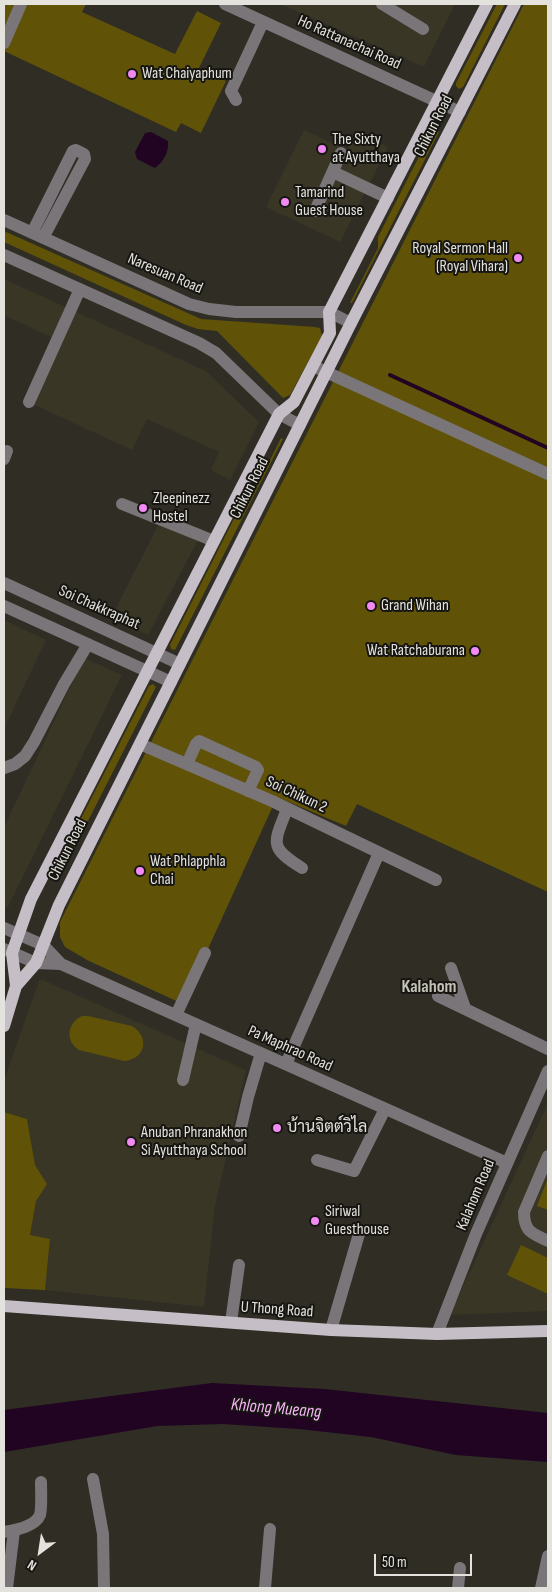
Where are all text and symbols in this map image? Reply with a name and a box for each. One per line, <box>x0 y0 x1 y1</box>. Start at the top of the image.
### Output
street label: Ho Rattanachai Road <box>294 12 404 74</box>
place label: Wat Chaiyaphum <box>142 64 232 84</box>
marker: Wat Chaiyaphum <box>126 68 138 80</box>
street label: Chikun Road <box>410 92 458 160</box>
place label: The Sixty at Ayutthaya <box>332 130 400 168</box>
marker: The Sixty at Ayutthaya <box>316 143 328 155</box>
place label: Tamarind Guest House <box>295 183 363 221</box>
marker: Tamarind Guest House <box>279 196 291 208</box>
place label: Royal Sermon Hall (Royal Vihara) <box>412 239 508 277</box>
street label: Naresuan Road <box>125 250 205 298</box>
marker: Royal Sermon Hall (Royal Vihara) <box>512 252 524 264</box>
street label: Chikun Road <box>226 454 274 522</box>
place label: Zleepinezz Hostel <box>153 489 210 527</box>
marker: Zleepinezz Hostel <box>137 502 149 514</box>
street label: Soi Chakkraphat <box>55 582 143 634</box>
place label: Grand Wihan <box>381 596 449 616</box>
marker: Grand Wihan <box>365 600 377 612</box>
place label: Wat Ratchaburana <box>367 641 465 661</box>
marker: Wat Ratchaburana <box>469 645 481 657</box>
street label: Soi Chikun 2 <box>262 772 330 818</box>
street label: Chikun Road <box>44 816 92 884</box>
place label: Wat Phlapphla Chai <box>150 852 226 890</box>
marker: Wat Phlapphla Chai <box>134 865 146 877</box>
district label: Kalahom <box>402 976 456 998</box>
street label: Pa Maphrao Road <box>245 1022 335 1076</box>
place label: บ้านจิตต์วิไล <box>287 1118 367 1138</box>
marker: บ้านจิตต์วิไล <box>271 1122 283 1134</box>
place label: Anuban Phranakhon Si Ayutthaya School <box>141 1123 247 1161</box>
marker: Anuban Phranakhon Si Ayutthaya School <box>125 1136 137 1148</box>
street label: Kalahom Road <box>452 1157 500 1233</box>
place label: Siriwal Guesthouse <box>325 1202 389 1240</box>
marker: Siriwal Guesthouse <box>309 1215 321 1227</box>
street label: U Thong Road <box>240 1298 314 1322</box>
water label: Khlong Mueang <box>230 1394 322 1424</box>
north arrow <box>15 1527 65 1577</box>
scale bar <box>377 1544 474 1576</box>
text: 50 m <box>382 1553 407 1572</box>
text: N <box>24 1556 40 1575</box>

